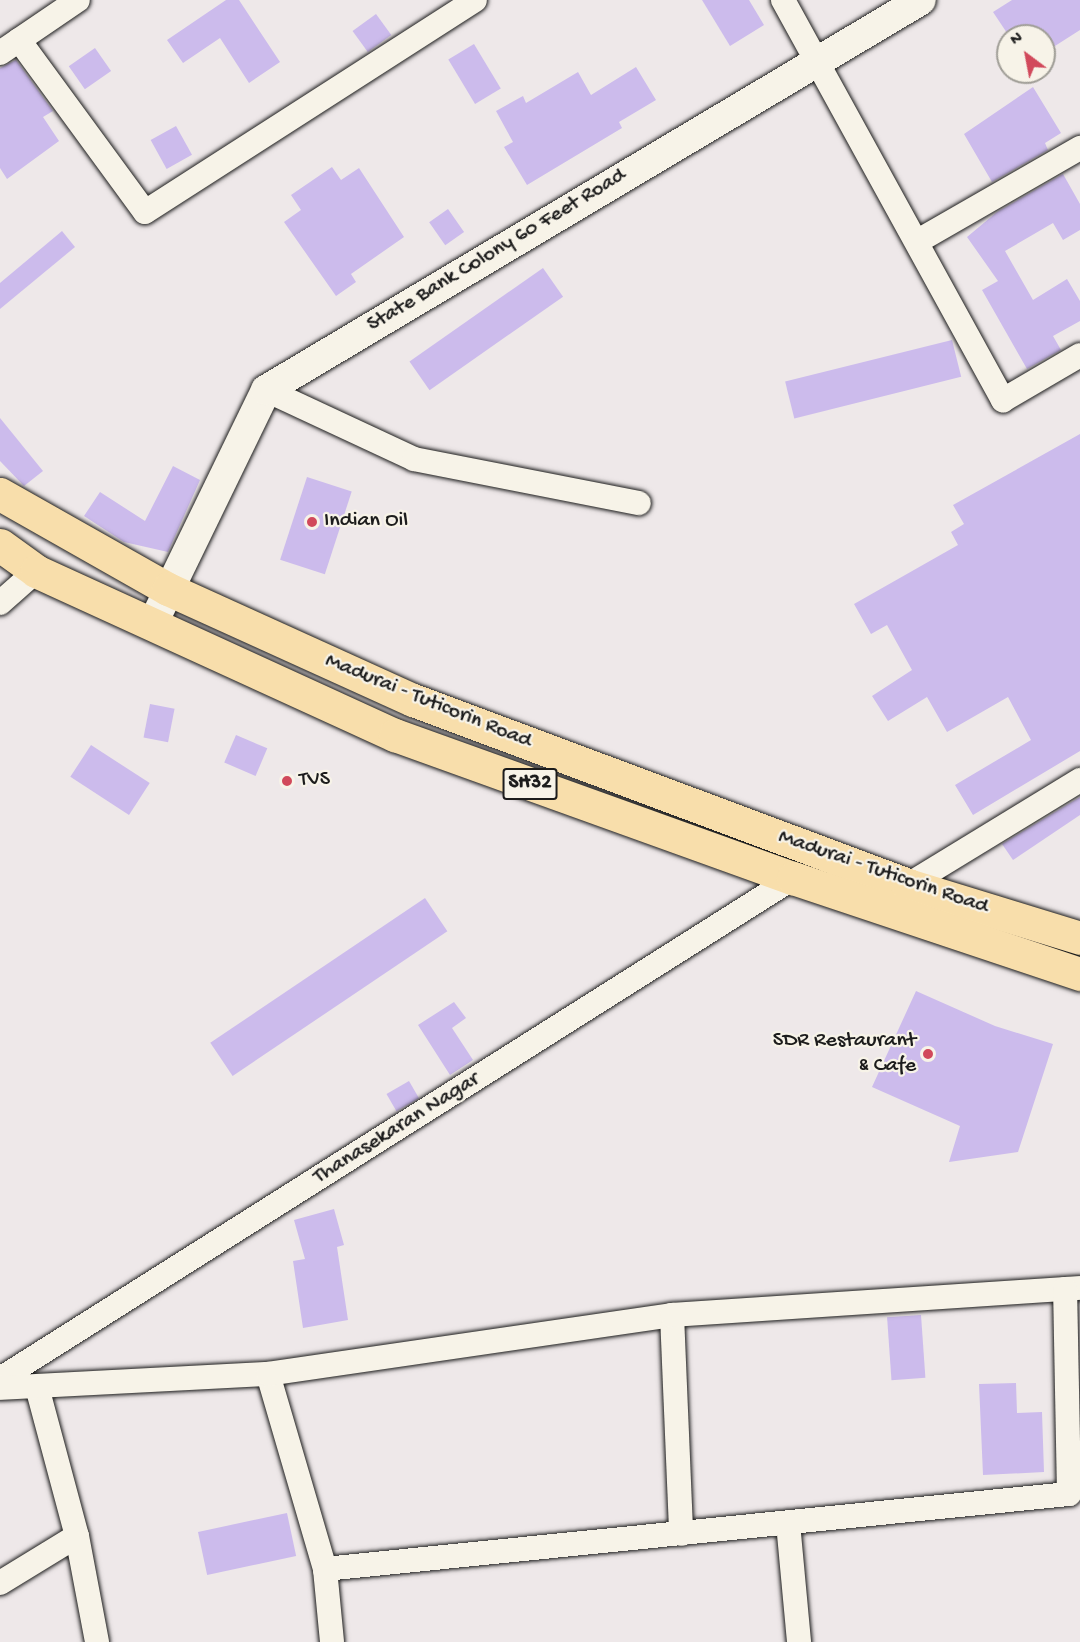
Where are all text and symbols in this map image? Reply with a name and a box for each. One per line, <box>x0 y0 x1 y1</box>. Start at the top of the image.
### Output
north arrow <box>996 24 1056 84</box>
text: N <box>1008 29 1027 51</box>
street label: State Bank Colony 60 Feet Road <box>363 163 631 339</box>
place label: Indian Oil <box>324 509 408 535</box>
marker: Indian Oil <box>305 515 319 529</box>
street label: Madurai - Tuticorin Road <box>321 648 535 756</box>
road number: SH32 <box>502 766 558 802</box>
place label: TVS <box>299 768 330 794</box>
marker: TVS <box>280 774 294 788</box>
street label: Madurai - Tuticorin Road <box>774 825 992 921</box>
place label: SDR Restaurant & Cafe <box>773 1028 916 1080</box>
marker: SDR Restaurant & Cafe <box>921 1047 935 1061</box>
street label: Thanasekaran Nagar <box>309 1067 485 1191</box>

